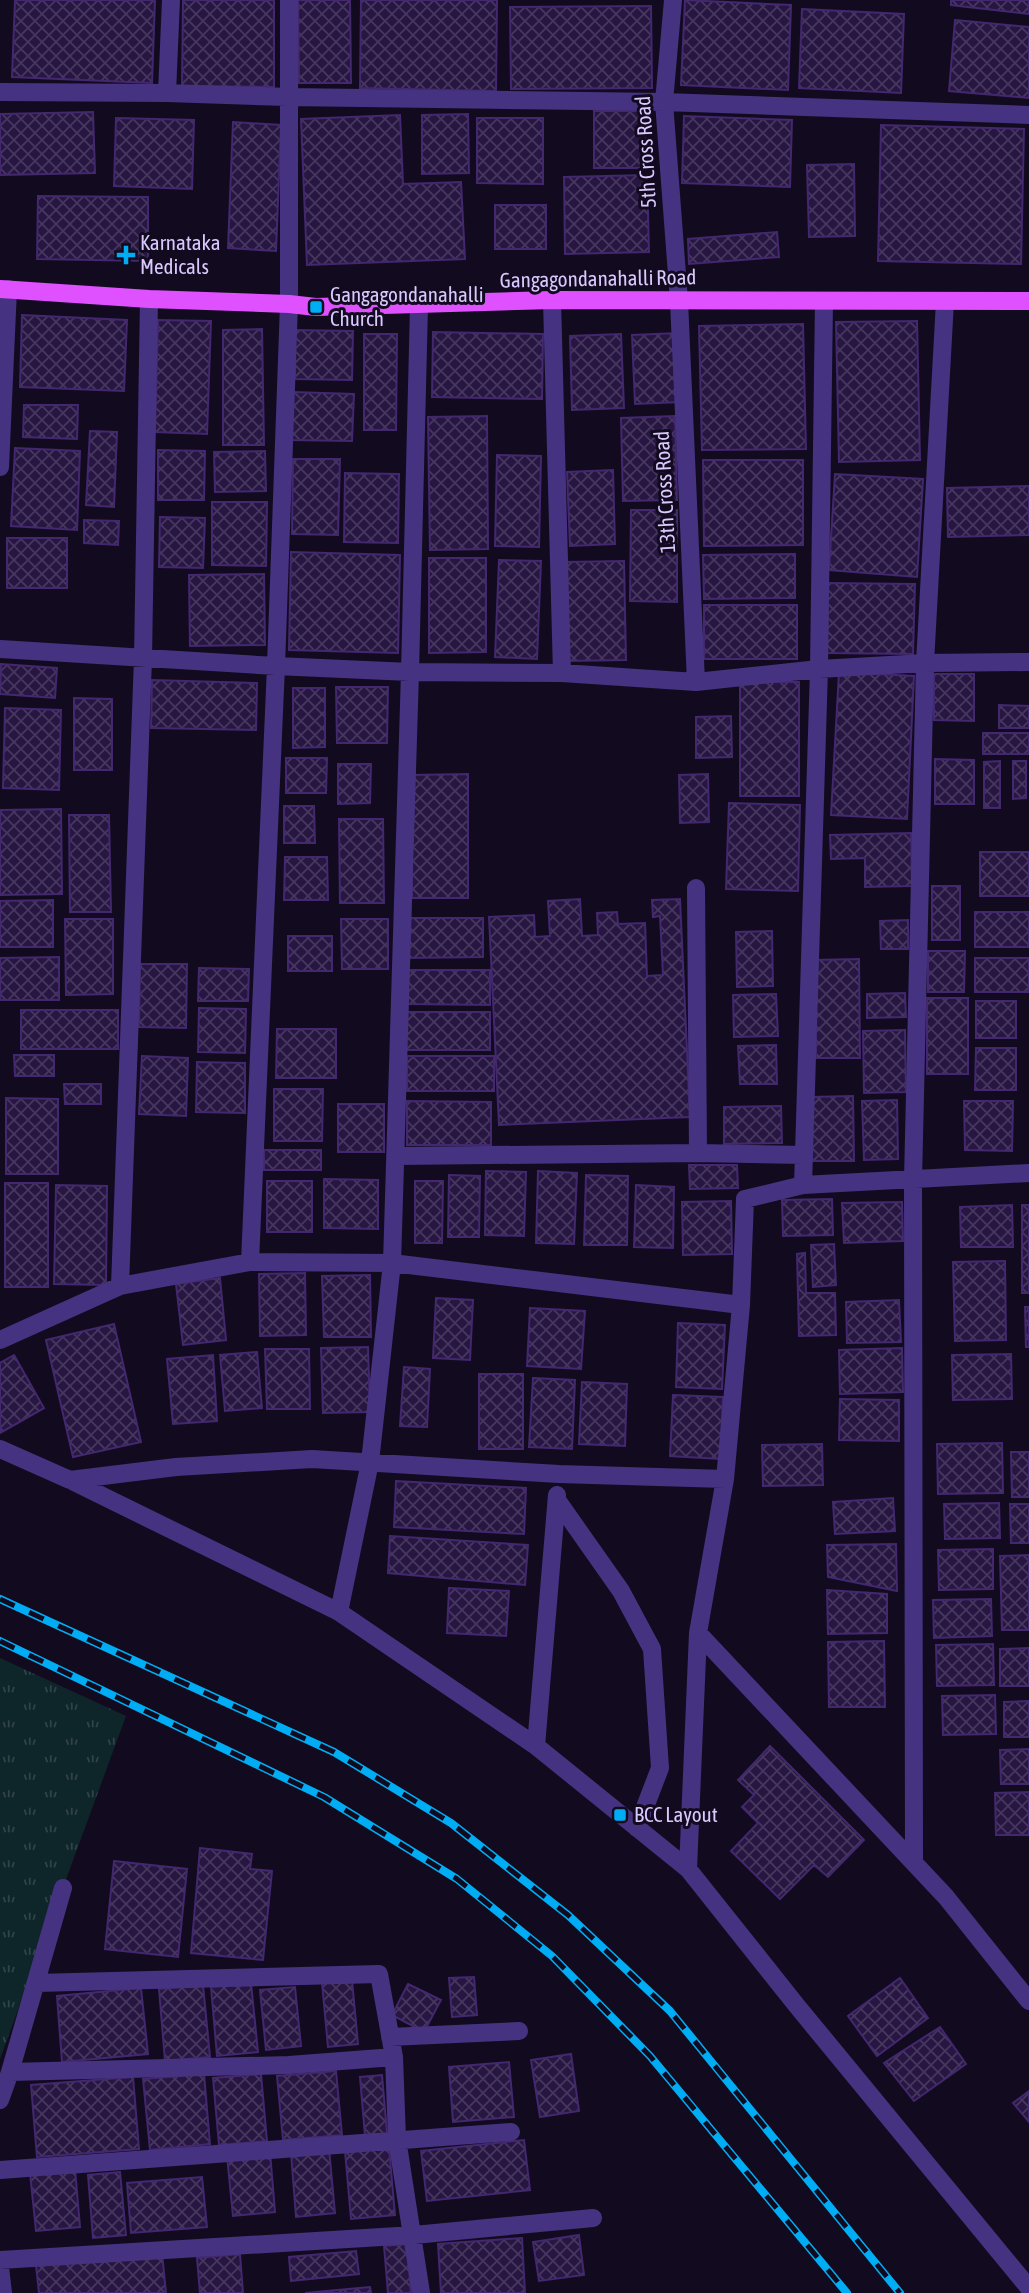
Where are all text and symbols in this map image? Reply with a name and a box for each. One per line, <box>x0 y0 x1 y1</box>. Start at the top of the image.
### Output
street label: 5th Cross Road <box>630 95 660 209</box>
place label: Karnataka Medicals <box>140 230 221 278</box>
marker: Karnataka Medicals <box>118 247 134 263</box>
street label: Gangagondanahalli Road <box>499 264 697 292</box>
place label: Gangagondanahalli Church <box>330 282 484 330</box>
marker: Gangagondanahalli Church <box>308 299 324 315</box>
street label: 13th Cross Road <box>649 430 679 554</box>
place label: BCC Layout <box>634 1802 718 1826</box>
marker: BCC Layout <box>612 1807 628 1823</box>

